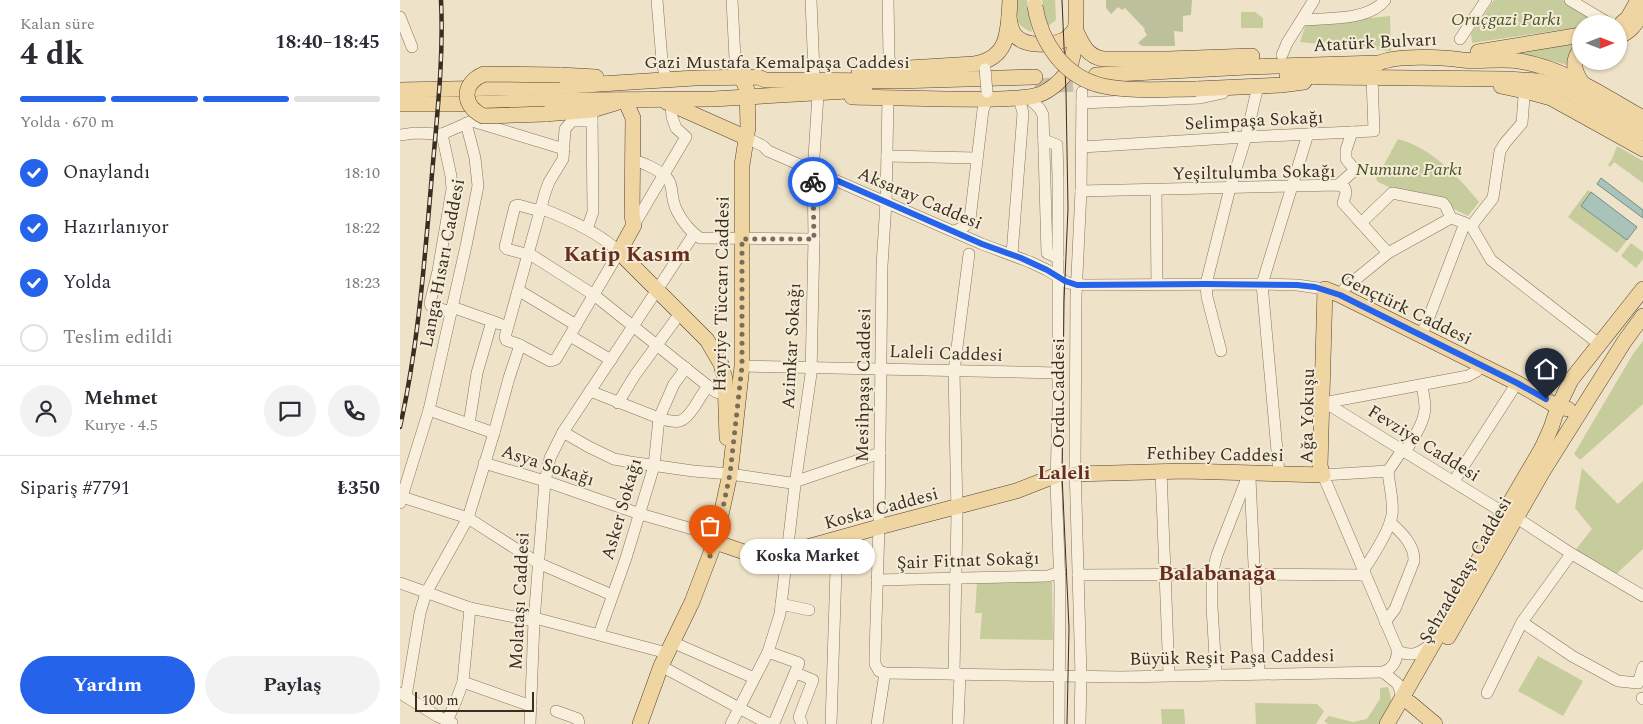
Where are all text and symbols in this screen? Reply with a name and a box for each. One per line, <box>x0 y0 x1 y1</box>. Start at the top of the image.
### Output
park label: Oruçgazi Parkı <box>1451 6 1561 33</box>
text: Kalan süre <box>20 12 95 36</box>
north arrow <box>1572 15 1628 70</box>
map controls <box>1572 15 1627 70</box>
street label: Atatürk Bulvarı <box>1313 26 1438 59</box>
text: 18:40–18:45 <box>275 28 380 57</box>
text: 4 dk <box>20 30 84 79</box>
street label: Gazi Mustafa Kemalpaşa Caddesi <box>644 49 910 76</box>
street label: Selimpaşa Sokağı <box>1184 103 1324 138</box>
text: Yolda · 670 m <box>20 110 114 134</box>
park label: Numune Parkı <box>1356 156 1462 183</box>
courier <box>788 157 838 207</box>
text: Onaylandı <box>63 158 150 187</box>
street label: Yeşiltulumba Sokağı <box>1172 158 1336 187</box>
icon: check <box>20 159 48 187</box>
street label: Aksaray Caddesi <box>853 160 986 237</box>
text: 18:10 <box>344 161 380 185</box>
icon: bike <box>799 168 827 196</box>
street label: Langa Hısarı Caddesi <box>413 176 472 350</box>
street label: Hayriye Tüccarı Caddesi <box>706 196 737 392</box>
text: Hazırlanıyor <box>63 213 169 242</box>
icon: check <box>20 214 48 242</box>
text: 18:22 <box>344 216 380 240</box>
district label: Katip Kasım <box>563 238 691 271</box>
street label: Gençtürk Caddesi <box>1335 265 1476 352</box>
text: Yolda <box>63 268 111 297</box>
icon: check <box>20 269 48 297</box>
text: 18:23 <box>344 271 380 295</box>
street label: Azimkar Sokağı <box>775 282 808 410</box>
street label: Mesihpaşa Caddesi <box>849 308 878 462</box>
text: Teslim edildi <box>63 323 173 352</box>
street label: Laleli Caddesi <box>889 338 1003 369</box>
street label: Ordu Caddesi <box>1045 338 1072 448</box>
pin <box>1525 348 1567 399</box>
icon: home <box>1532 355 1560 383</box>
street label: Ağa Yokuşu <box>1293 368 1322 464</box>
text: Mehmet <box>84 384 158 413</box>
button: person <box>20 385 72 437</box>
button: chat <box>264 385 316 437</box>
button: phone <box>328 385 380 437</box>
street label: Fevziye Caddesi <box>1362 398 1485 489</box>
text: Kurye · 4.5 <box>84 413 158 437</box>
street label: Asya Sokağı <box>498 438 598 493</box>
street label: Fethibey Caddesi <box>1146 440 1284 469</box>
street label: Asker Sokağı <box>594 455 649 563</box>
district label: Laleli <box>1038 458 1090 488</box>
text: Sipariş #7791 <box>20 474 130 503</box>
text: ₺350 <box>337 474 380 503</box>
street label: Koska Caddesi <box>821 480 941 537</box>
street label: Şehzadebaşı Caddesi <box>1412 492 1519 649</box>
pin <box>689 505 731 556</box>
icon: bag <box>696 512 724 540</box>
street label: Molataşı Caddesi <box>502 531 537 671</box>
callout: Koska Market <box>740 538 875 574</box>
text: Koska Market <box>755 544 860 568</box>
street label: Şair Fitnat Sokağı <box>896 545 1040 576</box>
district label: Balabanağa <box>1158 557 1277 590</box>
street label: Büyük Reşit Paşa Caddesi <box>1129 642 1335 673</box>
button: Yardım <box>20 656 195 714</box>
button: Paylaş <box>205 656 380 714</box>
scale bar <box>415 689 534 712</box>
text: 100 m <box>422 690 459 711</box>

